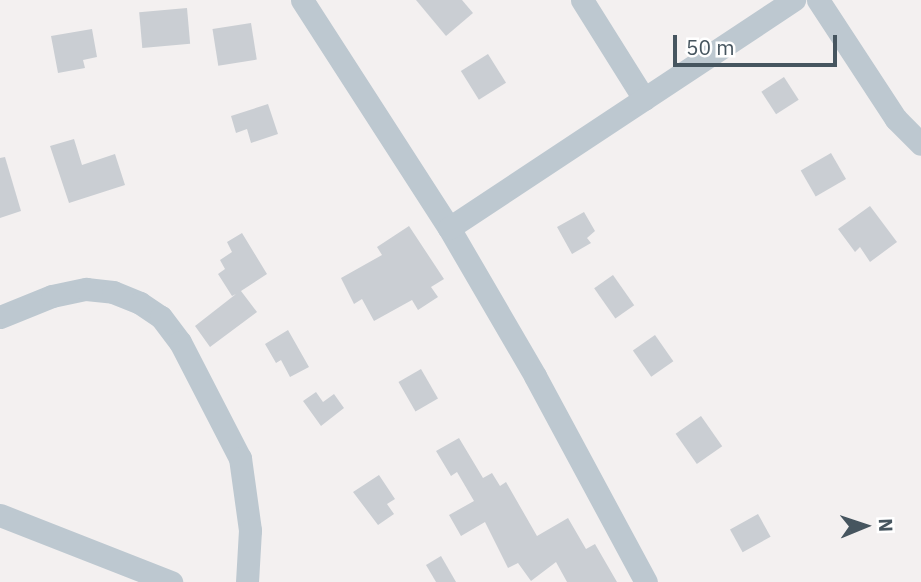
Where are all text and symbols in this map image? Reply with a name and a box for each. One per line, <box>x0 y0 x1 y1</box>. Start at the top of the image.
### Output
scale bar <box>676 21 841 65</box>
text: 50 m <box>686 33 735 61</box>
north arrow <box>830 491 900 561</box>
text: N <box>874 518 898 533</box>

